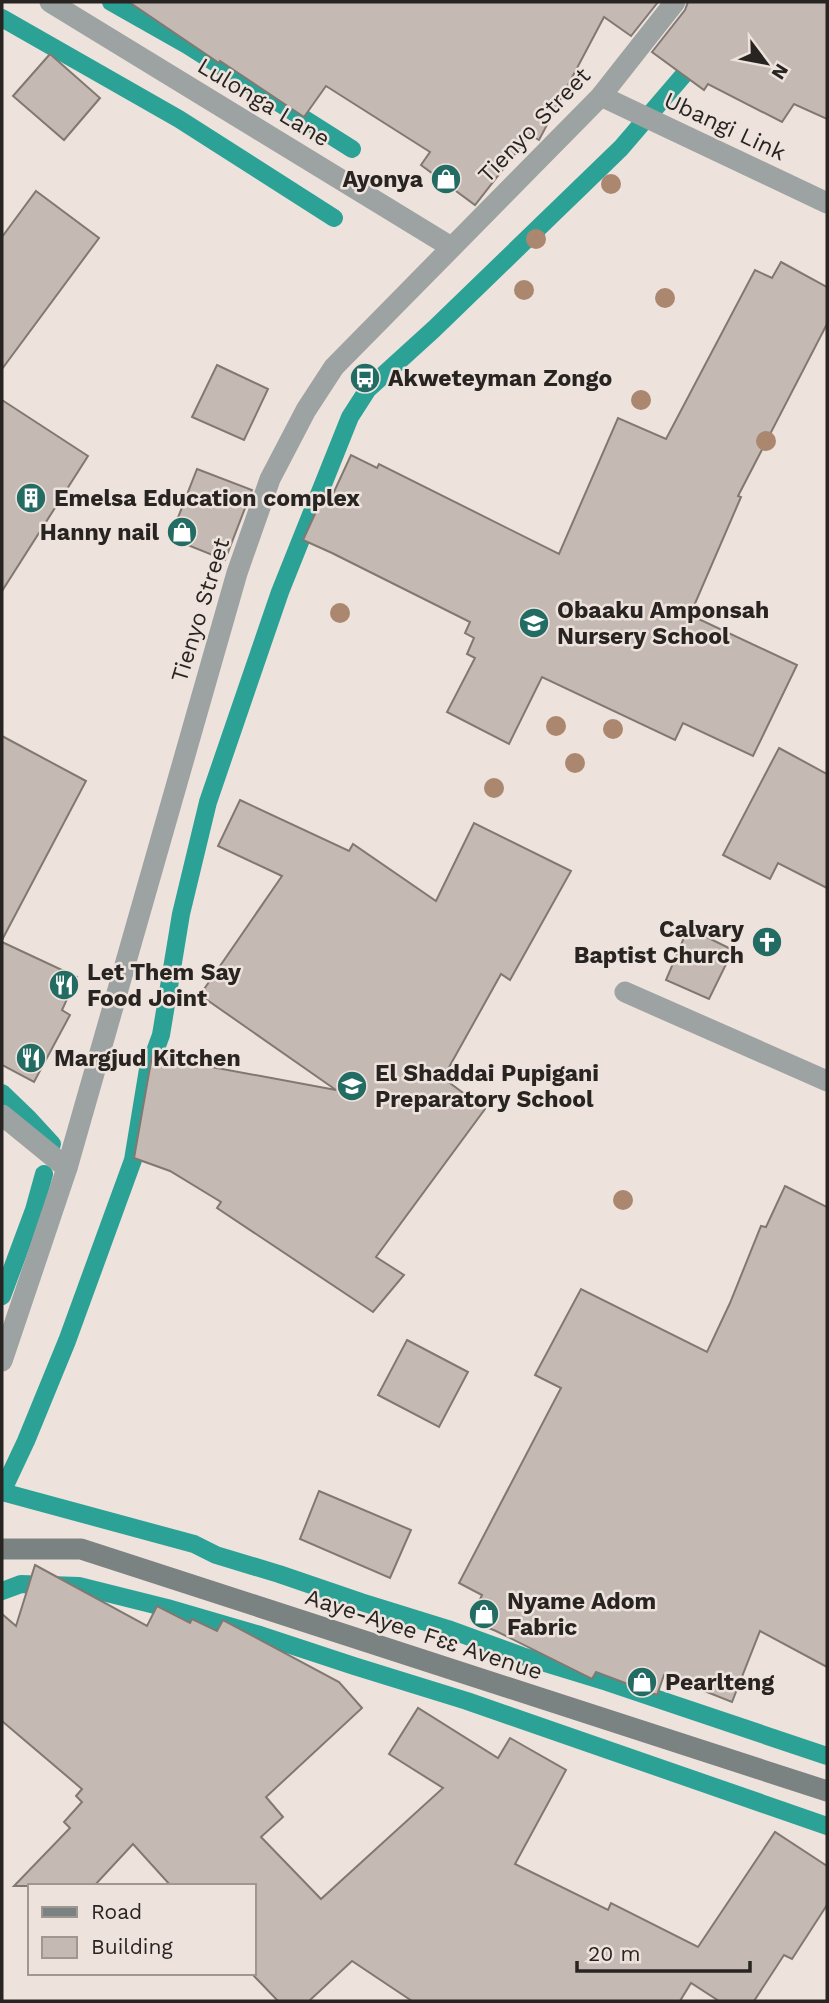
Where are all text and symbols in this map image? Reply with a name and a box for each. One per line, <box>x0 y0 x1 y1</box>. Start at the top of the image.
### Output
north arrow <box>731 28 801 98</box>
street label: Lulonga Lane <box>193 52 335 153</box>
text: N <box>767 60 793 84</box>
street label: Tienyo Street <box>473 62 596 189</box>
street label: Ubangi Link <box>660 86 790 166</box>
shop icon: Ayonya <box>429 162 463 196</box>
place label: Ayonya <box>343 166 424 193</box>
bus stop icon: Akweteyman Zongo <box>348 361 382 395</box>
place label: Akweteyman Zongo <box>388 365 612 392</box>
building icon: Emelsa Education complex <box>14 481 48 515</box>
place label: Emelsa Education complex <box>54 485 360 512</box>
shop icon: Hanny nail <box>165 515 199 549</box>
place label: Hanny nail <box>40 519 159 546</box>
street label: Tienyo Street <box>166 534 235 686</box>
place label: Obaaku Amponsah Nursery School <box>557 597 769 650</box>
school or university icon: Obaaku Amponsah Nursery School <box>517 606 551 640</box>
place label: Calvary Baptist Church <box>574 916 744 969</box>
church icon: Calvary Baptist Church <box>750 925 784 959</box>
place label: Let Them Say Food Joint <box>87 959 241 1012</box>
restaurant icon: Let Them Say Food Joint <box>47 968 81 1002</box>
restaurant icon: Margjud Kitchen <box>14 1041 48 1075</box>
place label: Margjud Kitchen <box>54 1045 241 1072</box>
place label: El Shaddai Pupigani Preparatory School <box>375 1060 599 1113</box>
school or university icon: El Shaddai Pupigani Preparatory School <box>335 1069 369 1103</box>
street label: Aaye-Ayee Fɛɛ Avenue <box>302 1583 546 1686</box>
place label: Nyame Adom Fabric <box>507 1588 656 1641</box>
shop icon: Nyame Adom Fabric <box>467 1597 501 1631</box>
shop icon: Pearlteng <box>625 1665 659 1699</box>
place label: Pearlteng <box>665 1669 774 1696</box>
legend <box>28 1884 256 1975</box>
text: Road <box>91 1899 142 1924</box>
scale bar <box>577 1930 750 1974</box>
text: Building <box>91 1934 173 1959</box>
text: 20 m <box>588 1941 640 1966</box>

